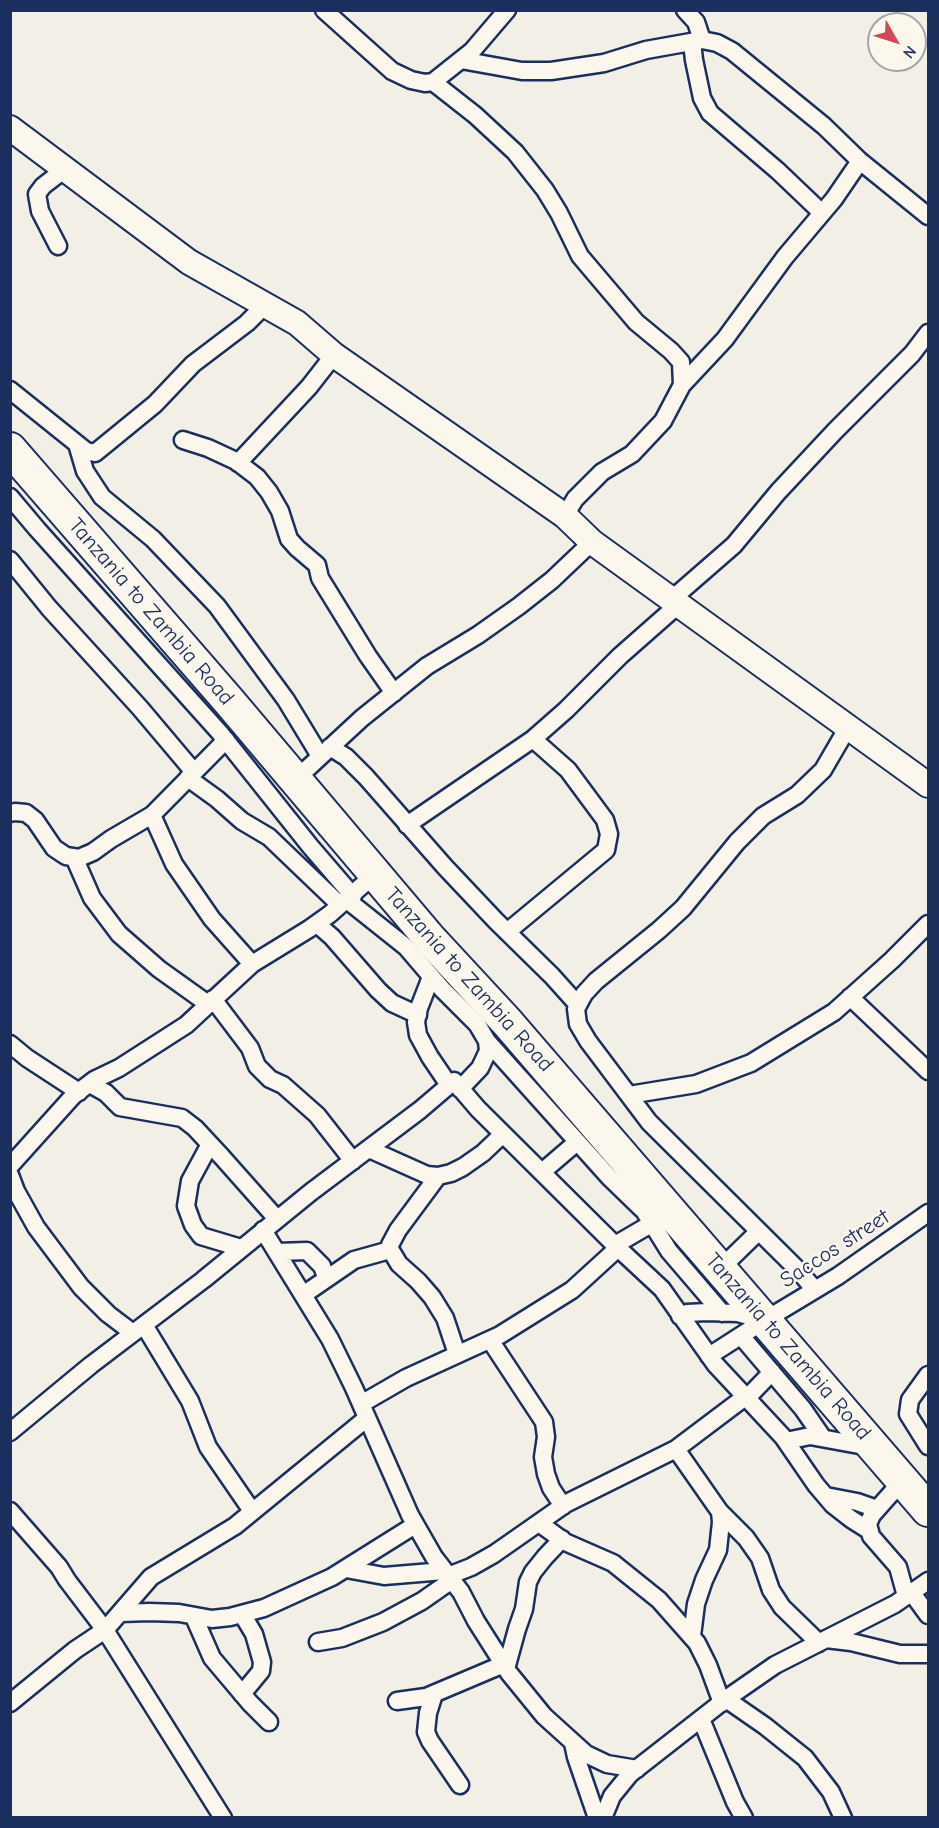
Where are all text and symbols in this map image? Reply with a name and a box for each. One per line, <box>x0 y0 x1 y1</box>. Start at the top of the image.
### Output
north arrow <box>867 12 927 72</box>
text: N <box>899 42 920 62</box>
street label: Tanzania to Zambia Road <box>63 513 239 711</box>
street label: Tanzania to Zambia Road <box>379 882 559 1078</box>
street label: Saccos street <box>775 1204 895 1294</box>
street label: Tanzania to Zambia Road <box>700 1248 876 1446</box>

